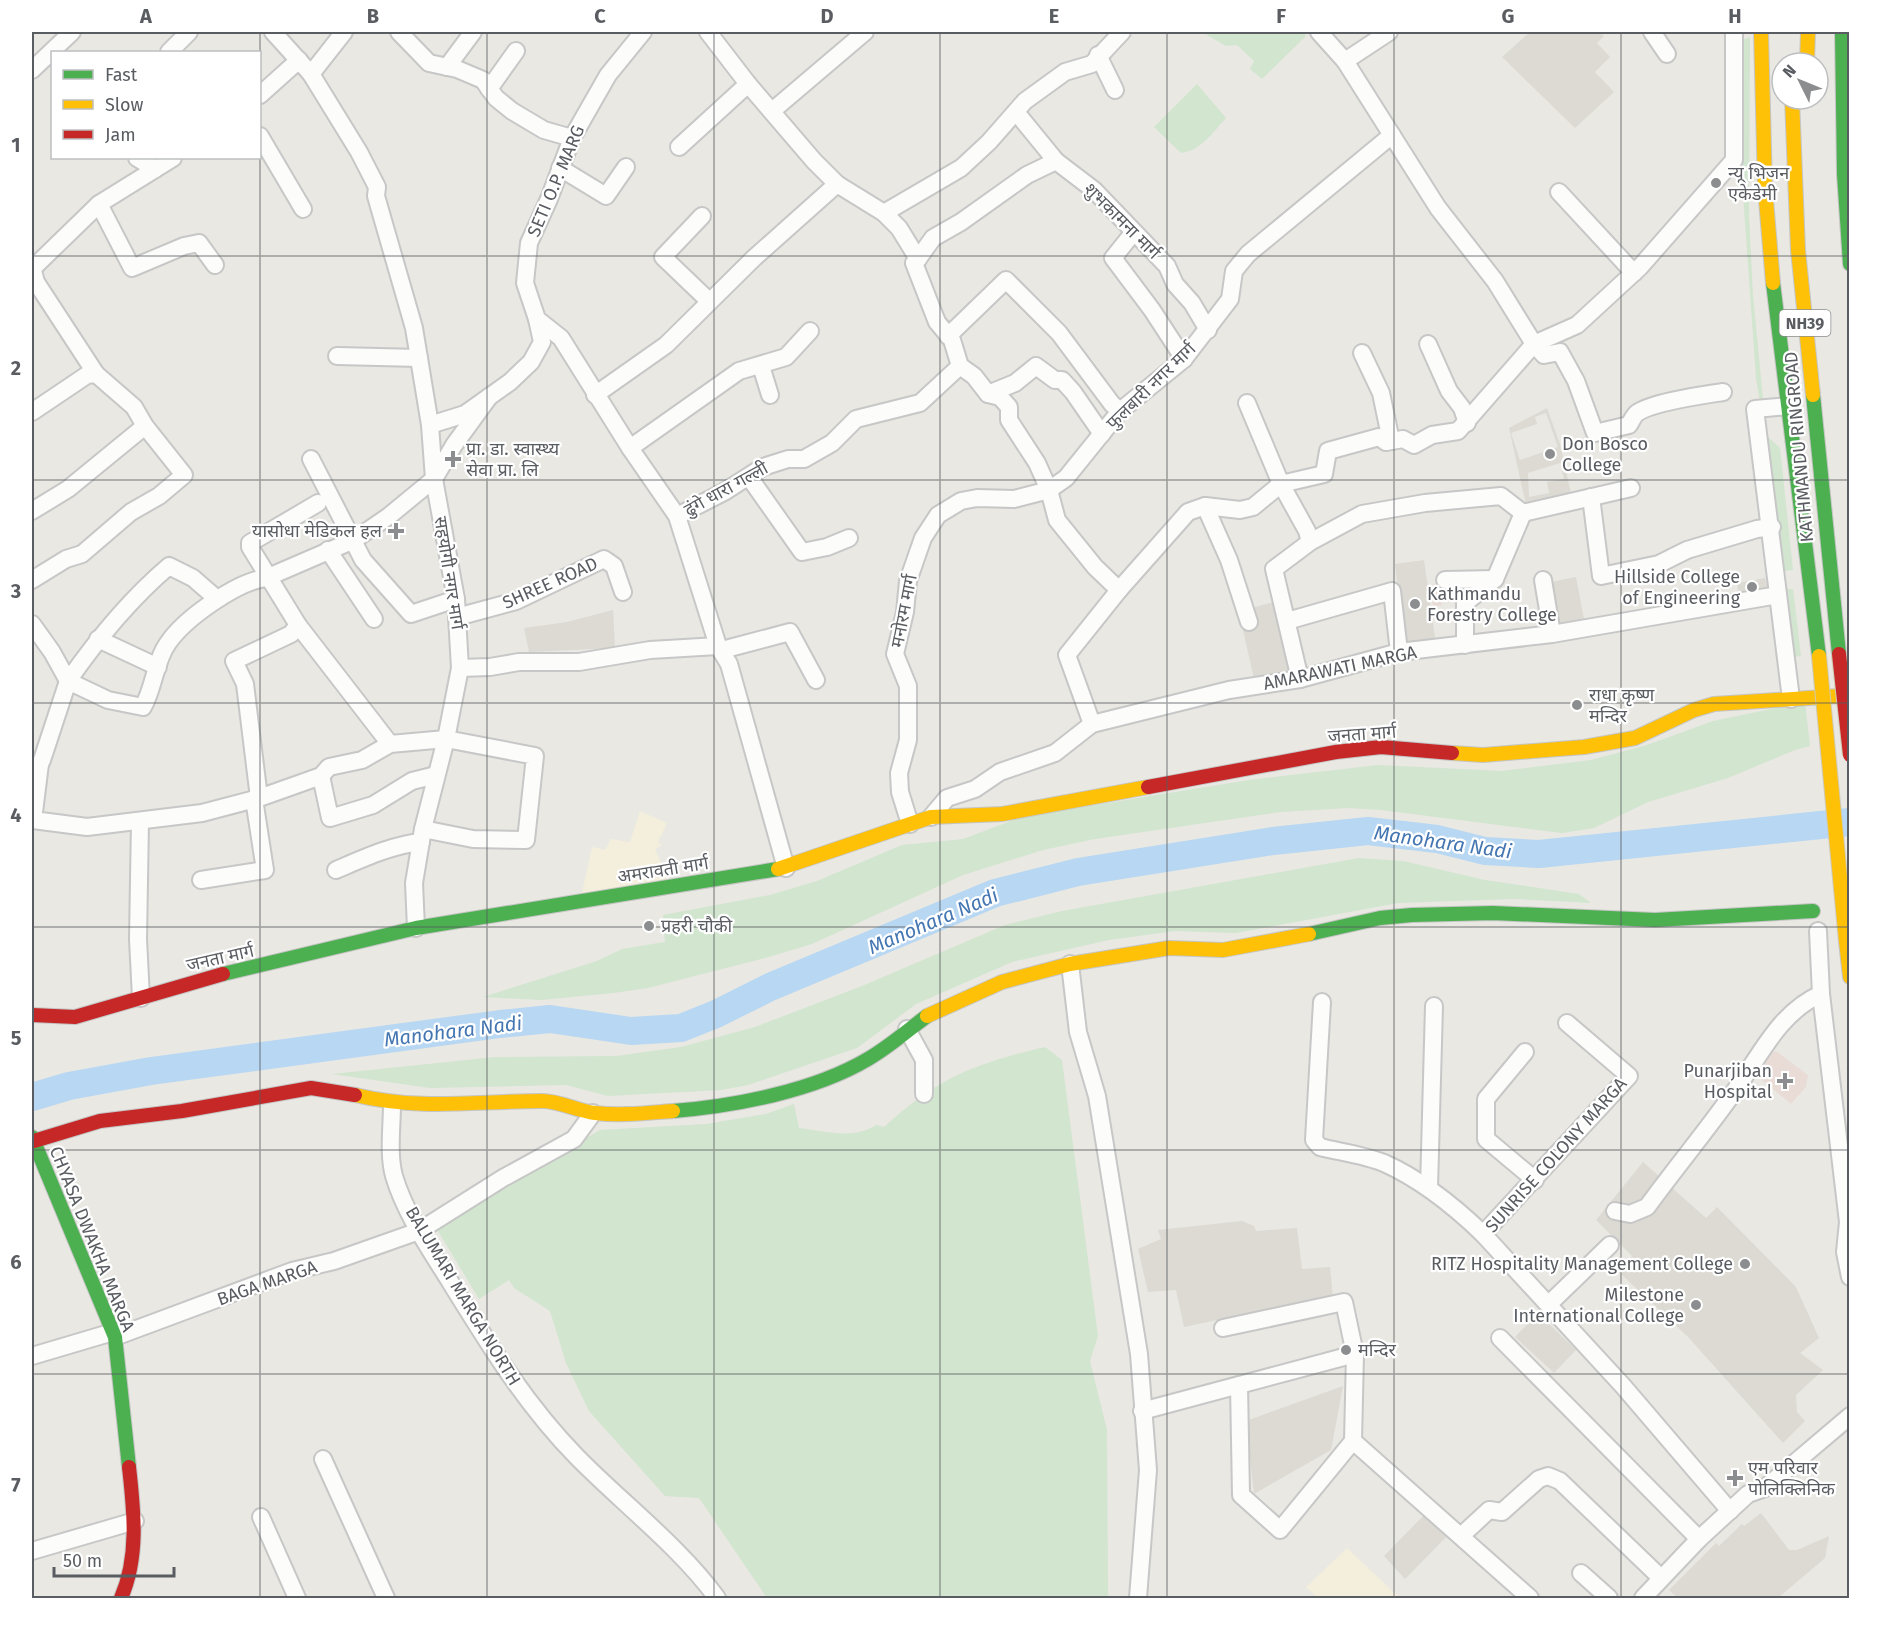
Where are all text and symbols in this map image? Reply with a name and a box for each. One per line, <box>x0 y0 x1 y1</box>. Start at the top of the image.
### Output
text: A <box>139 4 153 28</box>
text: B <box>367 4 379 28</box>
text: C <box>594 4 606 28</box>
text: D <box>820 4 834 28</box>
text: E <box>1049 4 1059 28</box>
text: F <box>1276 4 1286 28</box>
text: G <box>1502 4 1514 28</box>
text: H <box>1728 4 1742 28</box>
legend <box>51 51 261 159</box>
north arrow <box>1770 51 1830 111</box>
text: N <box>1779 61 1800 81</box>
text: Fast <box>105 64 138 86</box>
text: Slow <box>105 94 144 116</box>
street label: SETI O.P. MARG <box>523 122 589 240</box>
text: Jam <box>105 124 136 146</box>
text: 1 <box>11 133 21 157</box>
place label: न्यू भिजन एकेडेमी <box>1728 162 1790 205</box>
marker: न्यू भिजन एकेडेमी <box>1709 176 1723 190</box>
street label: शुभकामना मार्ग <box>1078 178 1166 265</box>
road number: NH39 <box>1780 310 1830 336</box>
street label: फुलबारी नगर मार्ग <box>1102 337 1202 435</box>
street label: KATHMANDU RINGROAD <box>1780 351 1818 543</box>
text: 2 <box>11 356 21 380</box>
place label: Don Bosco College <box>1562 433 1648 476</box>
place label: प्रा. डा. स्वास्थ्य सेवा प्रा. लि <box>466 438 560 481</box>
marker: Don Bosco College <box>1543 447 1557 461</box>
marker: प्रा. डा. स्वास्थ्य सेवा प्रा. लि <box>444 450 462 468</box>
street label: ढुंगे धारा गल्ली <box>680 457 773 522</box>
street label: सहयोगी नगर मार्ग <box>429 515 469 632</box>
place label: यासोधा मेडिकल हल <box>252 520 383 542</box>
marker: यासोधा मेडिकल हल <box>387 522 405 540</box>
street label: SHREE ROAD <box>499 552 601 614</box>
place label: Hillside College of Engineering <box>1614 566 1741 609</box>
street label: मनोरम मार्ग <box>886 572 922 649</box>
text: 3 <box>10 579 21 603</box>
marker: Hillside College of Engineering <box>1745 580 1759 594</box>
place label: Kathmandu Forestry College <box>1427 583 1557 626</box>
marker: Kathmandu Forestry College <box>1408 597 1422 611</box>
street label: AMARAWATI MARGA <box>1261 641 1419 695</box>
place label: राधा कृष्ण मन्दिर <box>1589 684 1655 727</box>
marker: राधा कृष्ण मन्दिर <box>1570 698 1584 712</box>
street label: जनता मार्ग <box>1327 721 1398 747</box>
text: 4 <box>10 803 22 827</box>
water label: Manohara Nadi <box>1373 820 1514 864</box>
street label: अमरावती मार्ग <box>616 852 711 888</box>
water label: Manohara Nadi <box>864 883 1002 959</box>
place label: प्रहरी चौकी <box>661 915 733 937</box>
marker: प्रहरी चौकी <box>642 919 656 933</box>
street label: जनता मार्ग <box>184 939 257 976</box>
water label: Manohara Nadi <box>383 1011 524 1051</box>
text: 5 <box>11 1026 22 1050</box>
place label: Punarjiban Hospital <box>1683 1060 1772 1103</box>
street label: SUNRISE COLONY MARGA <box>1481 1072 1632 1237</box>
marker: Punarjiban Hospital <box>1776 1072 1794 1090</box>
street label: CHYASA DWAKHA MARGA <box>45 1143 140 1335</box>
street label: BALUMARI MARGA NORTH <box>401 1202 525 1390</box>
text: 6 <box>10 1250 22 1274</box>
place label: RITZ Hospitality Management College <box>1431 1253 1733 1275</box>
street label: BAGA MARGA <box>214 1255 320 1310</box>
marker: RITZ Hospitality Management College <box>1738 1257 1752 1271</box>
place label: Milestone International College <box>1513 1284 1684 1327</box>
marker: Milestone International College <box>1689 1298 1703 1312</box>
place label: मन्दिर <box>1358 1339 1397 1361</box>
marker: मन्दिर <box>1339 1343 1353 1357</box>
place label: एम परिवार पोलिक्लिनिक <box>1748 1457 1836 1500</box>
marker: एम परिवार पोलिक्लिनिक <box>1726 1469 1744 1487</box>
text: 7 <box>11 1473 21 1497</box>
scale bar <box>54 1540 174 1578</box>
text: 50 m <box>63 1550 102 1572</box>

